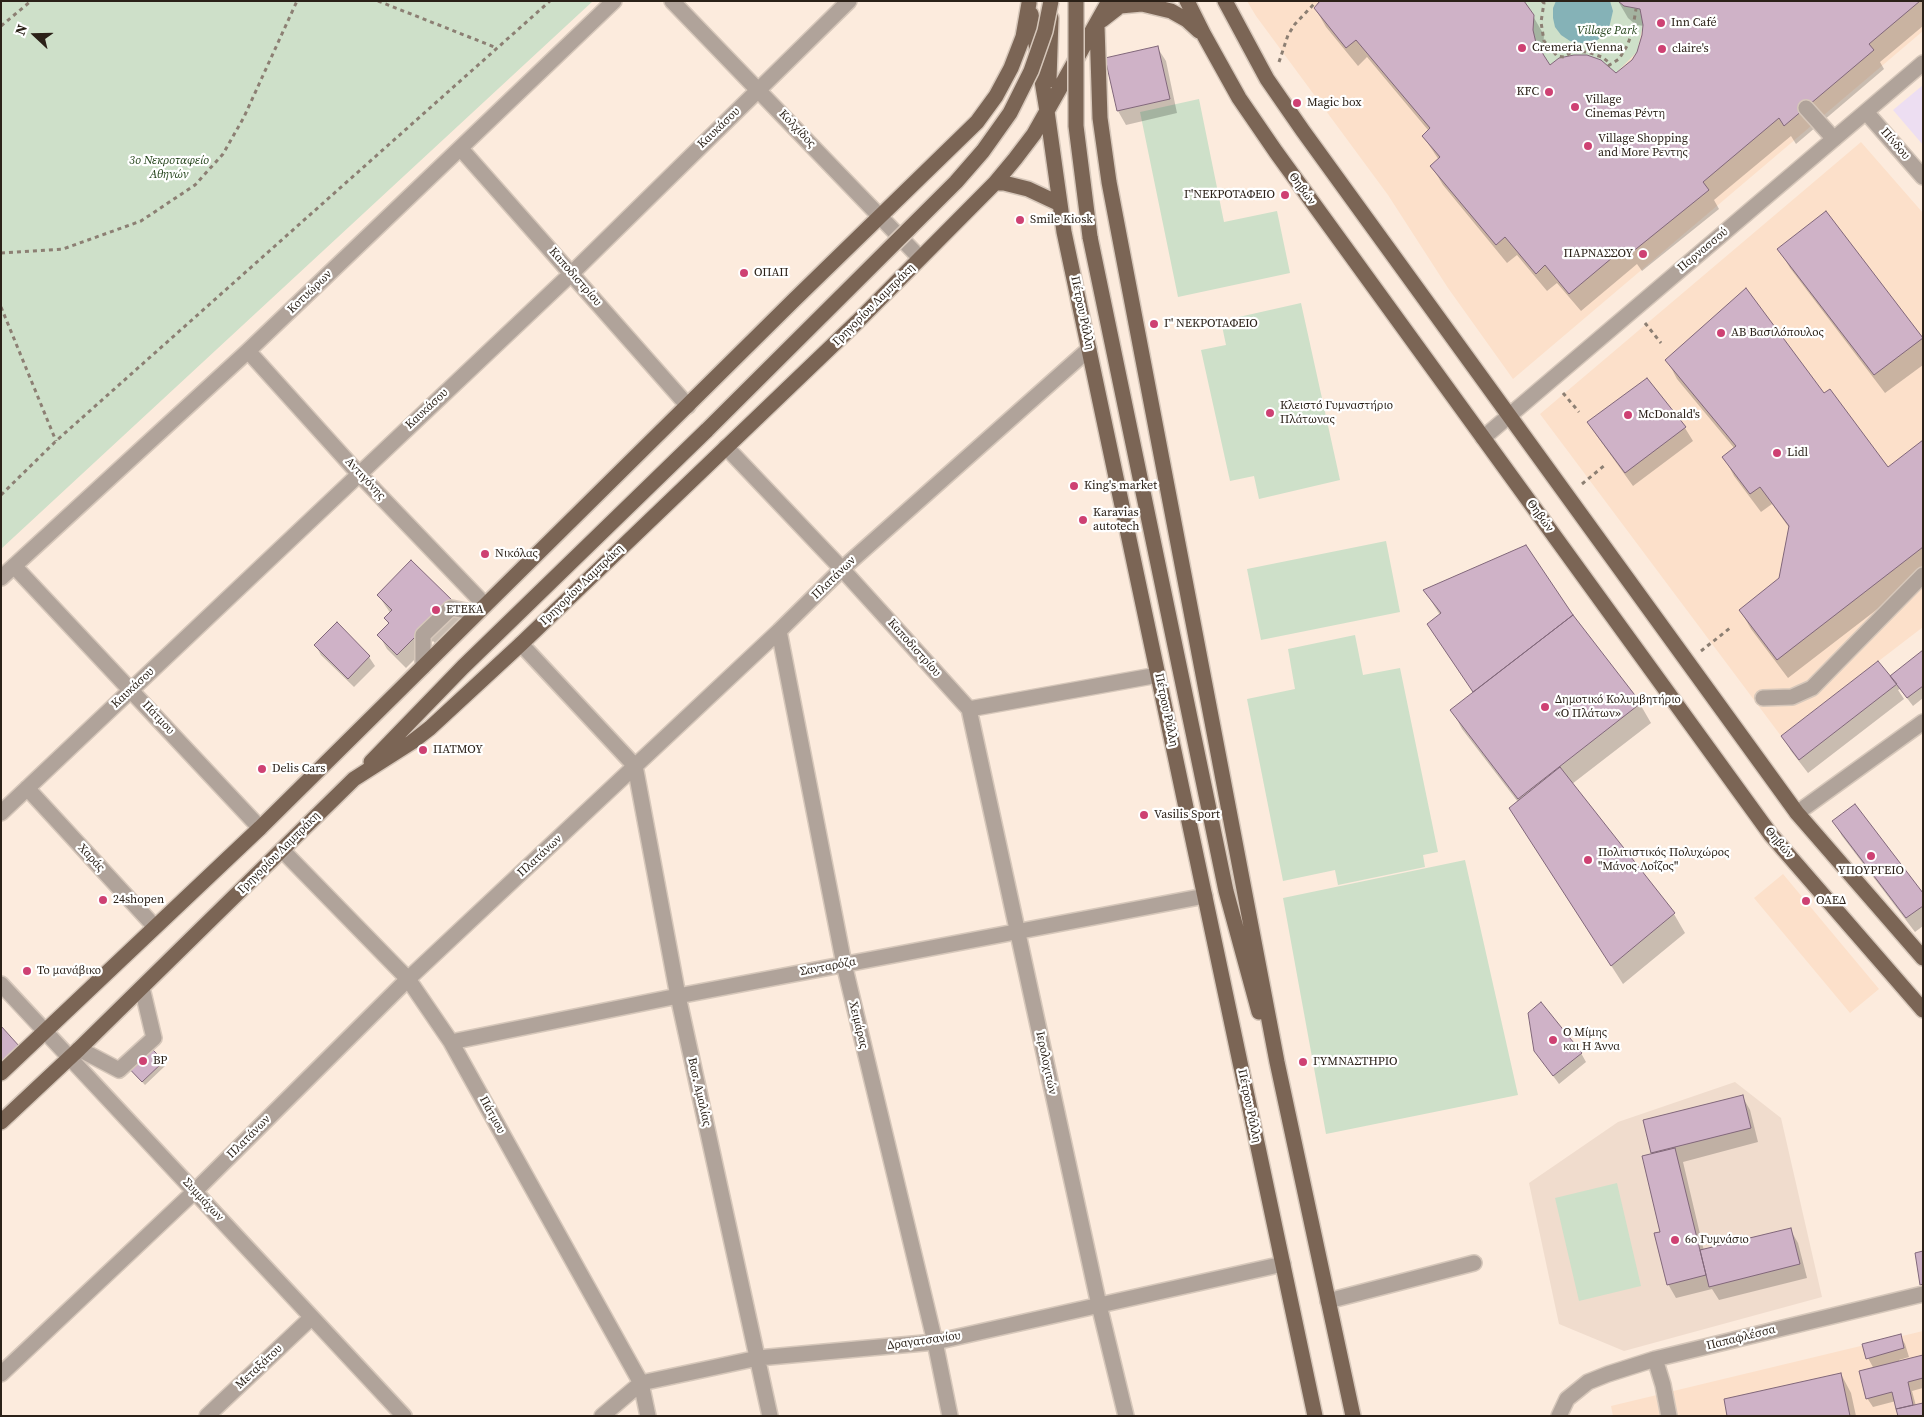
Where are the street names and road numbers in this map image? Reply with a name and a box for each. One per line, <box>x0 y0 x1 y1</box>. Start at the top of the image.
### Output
street label: Καυκάσου <box>695 104 743 152</box>
street label: Κολχίδος <box>775 107 819 151</box>
street label: Πίνδου <box>1877 125 1913 163</box>
street label: Θηβών <box>1285 170 1319 208</box>
street label: Παρνασσού <box>1675 225 1731 275</box>
street label: Καποδιστρίου <box>546 245 604 309</box>
street label: Γρηγορίου Λαμπράκη <box>830 261 918 349</box>
street label: Κοτυώρων <box>285 267 335 317</box>
street label: Πέτρου Ράλλη <box>1067 275 1097 351</box>
street label: Καυκάσου <box>403 386 451 432</box>
street label: Αντιγόνης <box>342 455 388 503</box>
street label: Θηβών <box>1523 497 1557 535</box>
street label: Γρηγορίου Λαμπράκη <box>537 542 627 628</box>
street label: Πλατάνων <box>809 554 859 602</box>
street label: Καποδιστρίου <box>884 616 944 680</box>
street label: Καυκάσου <box>109 665 157 711</box>
street label: Πέτρου Ράλλη <box>1151 672 1181 748</box>
street label: Πάτμου <box>139 698 177 738</box>
street label: Γρηγορίου Λαμπράκη <box>235 809 323 897</box>
street label: Θηβών <box>1762 824 1796 862</box>
street label: Πλατάνων <box>515 832 565 880</box>
street label: Χαράς <box>75 841 107 875</box>
street label: Σανταρόζα <box>799 955 857 979</box>
street label: Χειμάρας <box>845 1000 871 1050</box>
street label: Ιερολοχιτών <box>1032 1030 1060 1096</box>
street label: Βασ. Αμαλίας <box>684 1056 714 1128</box>
street label: Πέτρου Ράλλη <box>1234 1068 1264 1144</box>
street label: Πάτμου <box>476 1094 508 1136</box>
street label: Πλατάνων <box>224 1112 274 1162</box>
street label: Συμμάχων <box>179 1175 227 1225</box>
street label: Παπαφλέσσα <box>1705 1322 1777 1354</box>
street label: Δραγατσανίου <box>886 1329 962 1353</box>
street label: Μεταξάτου <box>233 1342 285 1392</box>

